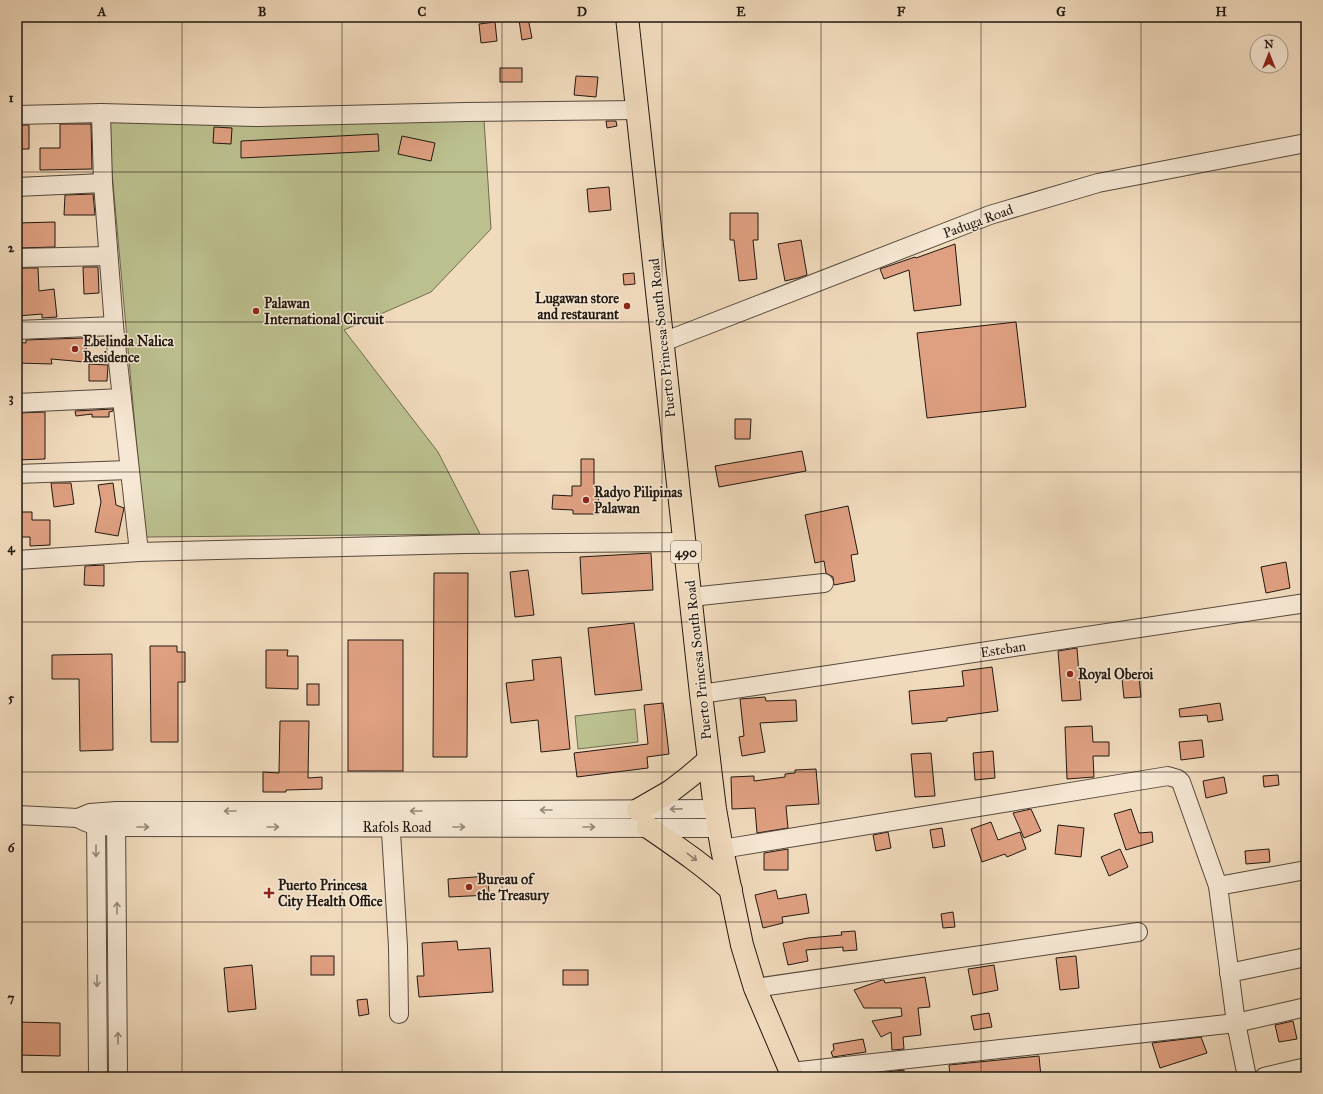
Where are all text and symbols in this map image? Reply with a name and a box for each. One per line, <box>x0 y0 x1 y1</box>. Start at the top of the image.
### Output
text: A <box>97 4 107 20</box>
text: B <box>258 4 267 20</box>
text: C <box>418 4 427 20</box>
text: D <box>577 4 587 20</box>
text: E <box>736 4 746 20</box>
text: F <box>897 4 906 20</box>
text: G <box>1056 4 1066 20</box>
text: H <box>1215 4 1227 20</box>
north arrow <box>1249 34 1289 74</box>
text: N <box>1264 38 1274 51</box>
text: 1 <box>8 90 14 106</box>
street label: Paduga Road <box>941 201 1016 242</box>
text: 2 <box>8 240 15 256</box>
street label: Puerto Princesa South Road <box>646 257 679 419</box>
place label: Lugawan store and restaurant <box>535 290 619 323</box>
place label: Palawan International Circuit <box>264 295 384 328</box>
marker: Lugawan store and restaurant <box>622 301 632 311</box>
marker: Palawan International Circuit <box>251 306 261 316</box>
place label: Ebelinda Nalica Residence <box>83 333 175 366</box>
marker: Ebelinda Nalica Residence <box>70 344 80 354</box>
text: 3 <box>8 390 14 406</box>
place label: Radyo Pilipinas Palawan <box>594 484 682 517</box>
marker: Radyo Pilipinas Palawan <box>581 495 591 505</box>
text: 4 <box>7 540 15 556</box>
road number: 490 <box>671 541 701 563</box>
street label: Puerto Princesa South Road <box>682 579 715 741</box>
street label: Esteban <box>979 637 1028 662</box>
place label: Royal Oberoi <box>1078 666 1154 684</box>
marker: Royal Oberoi <box>1065 669 1075 679</box>
text: 5 <box>8 690 15 706</box>
one-way arrow <box>670 805 683 813</box>
one-way arrow <box>540 806 553 814</box>
one-way arrow <box>224 807 237 815</box>
one-way arrow <box>410 807 423 815</box>
street label: Rafols Road <box>362 819 432 836</box>
one-way arrow <box>136 823 149 831</box>
one-way arrow <box>266 823 279 831</box>
one-way arrow <box>452 823 465 831</box>
one-way arrow <box>582 823 595 831</box>
text: 6 <box>8 840 16 856</box>
one-way arrow <box>92 844 100 857</box>
one-way arrow <box>686 853 697 861</box>
place label: Bureau of the Treasury <box>476 871 551 905</box>
place label: Puerto Princesa City Health Office <box>278 877 383 911</box>
marker: Bureau of the Treasury <box>464 882 474 892</box>
marker: Puerto Princesa City Health Office <box>263 887 275 899</box>
one-way arrow <box>113 902 121 915</box>
one-way arrow <box>93 974 101 987</box>
text: 7 <box>8 990 15 1006</box>
one-way arrow <box>114 1032 121 1045</box>

